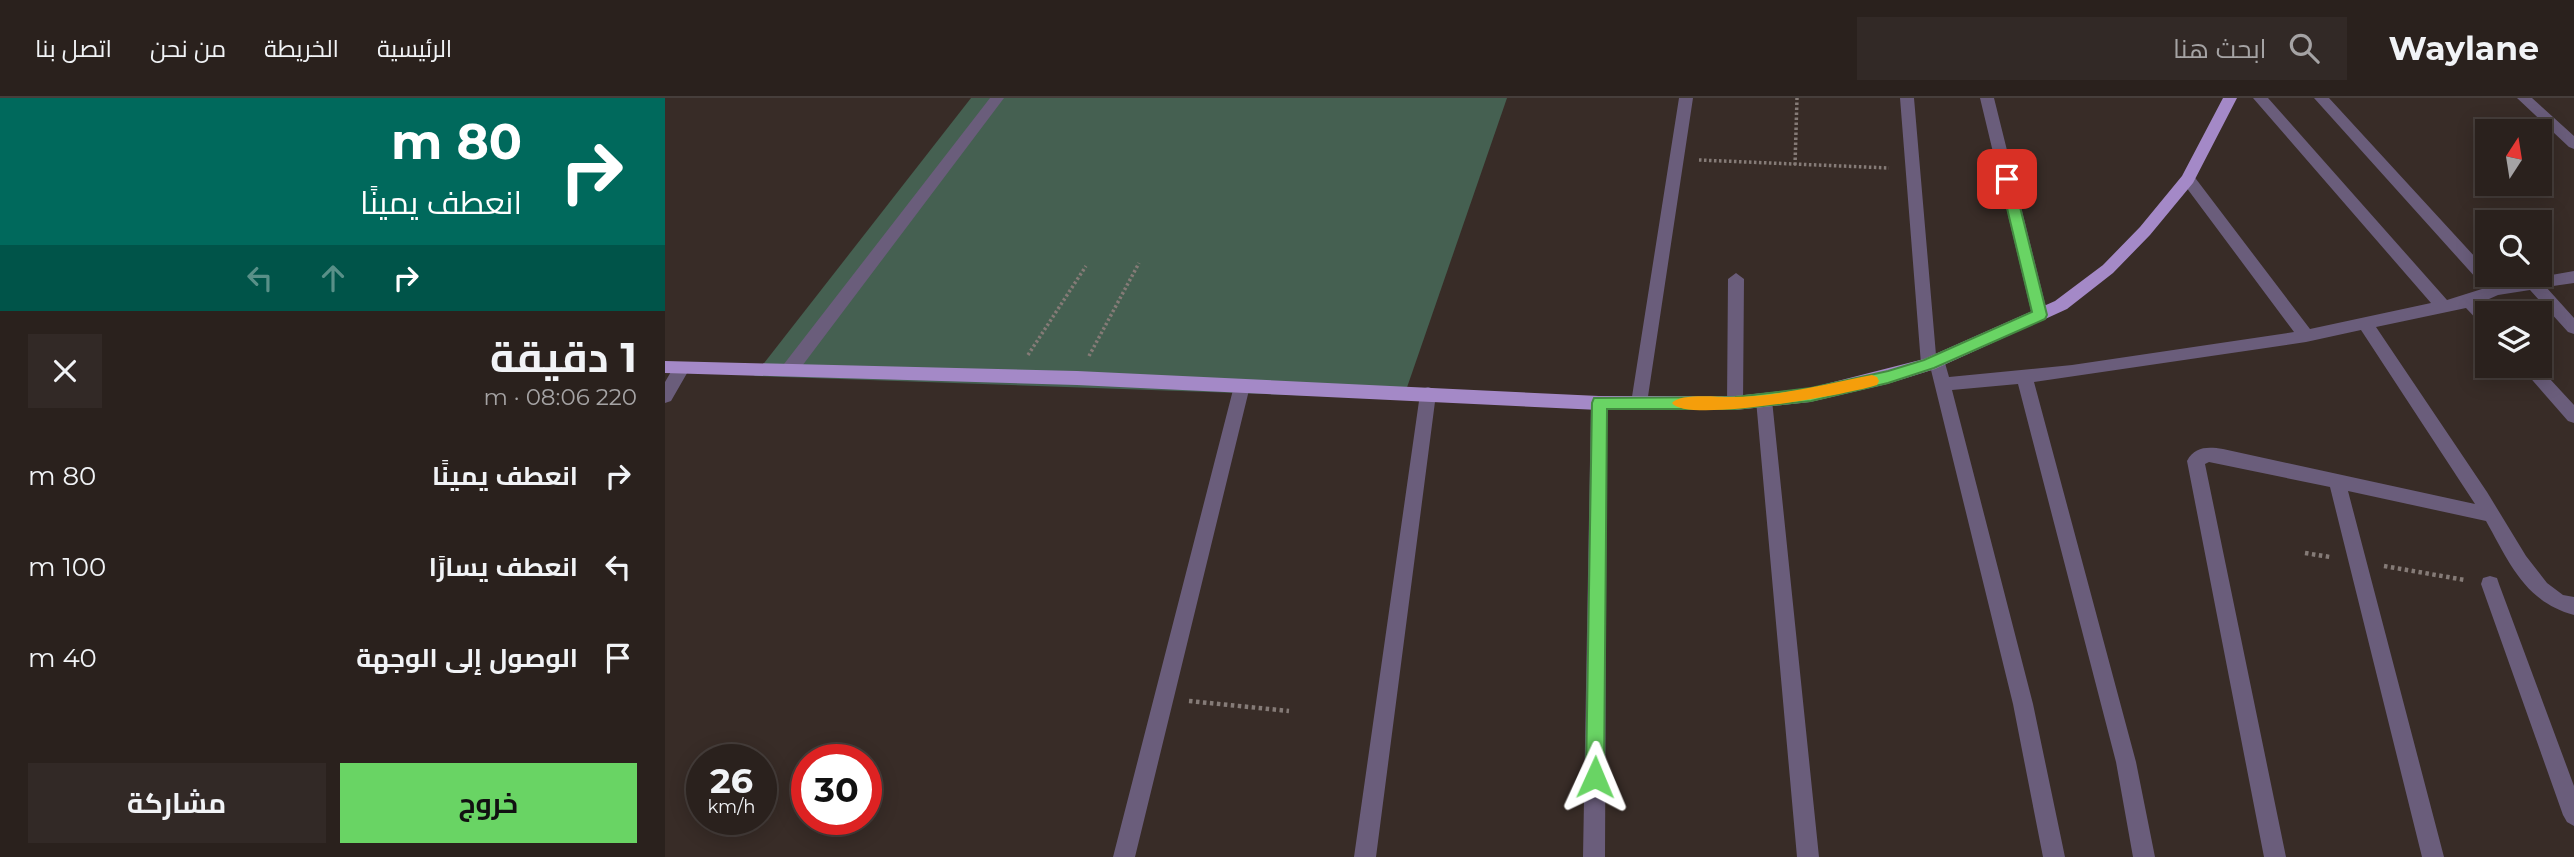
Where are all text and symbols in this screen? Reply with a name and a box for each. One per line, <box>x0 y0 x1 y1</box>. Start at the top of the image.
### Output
search box <box>1857 17 2347 80</box>
text: Waylane <box>2389 28 2539 68</box>
icon: search <box>2285 29 2323 67</box>
text: ابحث هنا <box>2173 33 2267 65</box>
text: اتصل بنا <box>35 34 112 63</box>
text: من نحن <box>150 34 226 63</box>
text: الخريطة <box>264 34 339 63</box>
text: الرئيسية <box>377 34 452 63</box>
text: 80 m <box>391 112 522 171</box>
north arrow <box>2475 119 2551 196</box>
map controls <box>2475 119 2552 378</box>
icon: right <box>546 126 637 217</box>
pin <box>1977 149 2037 209</box>
icon: arrive <box>1988 160 2026 198</box>
text: انعطف يمينًا <box>360 183 522 222</box>
button: search <box>2475 210 2552 287</box>
icon: left <box>241 259 279 297</box>
icon: ahead <box>314 259 352 297</box>
icon: right <box>387 259 425 297</box>
button: layers <box>2475 301 2552 378</box>
text: 1 دقيقة <box>490 331 637 383</box>
button: close <box>28 334 102 408</box>
text: 220 m · 08:06 <box>483 383 637 411</box>
icon: right <box>599 457 637 495</box>
text: 80 m <box>28 460 96 492</box>
text: انعطف يمينًا <box>432 460 578 492</box>
icon: left <box>599 548 637 586</box>
text: 100 m <box>28 551 106 583</box>
text: انعطف يسارًا <box>429 551 578 583</box>
icon: arrive <box>599 639 637 677</box>
text: 40 m <box>28 642 97 674</box>
text: الوصول إلى الوجهة <box>356 642 578 674</box>
position arrow <box>1558 740 1632 814</box>
speed limit sign: 30 <box>791 744 882 835</box>
text: 26 <box>710 759 753 802</box>
button: مشاركة <box>28 763 326 843</box>
button: خروج <box>340 763 637 843</box>
text: km/h <box>707 796 756 818</box>

